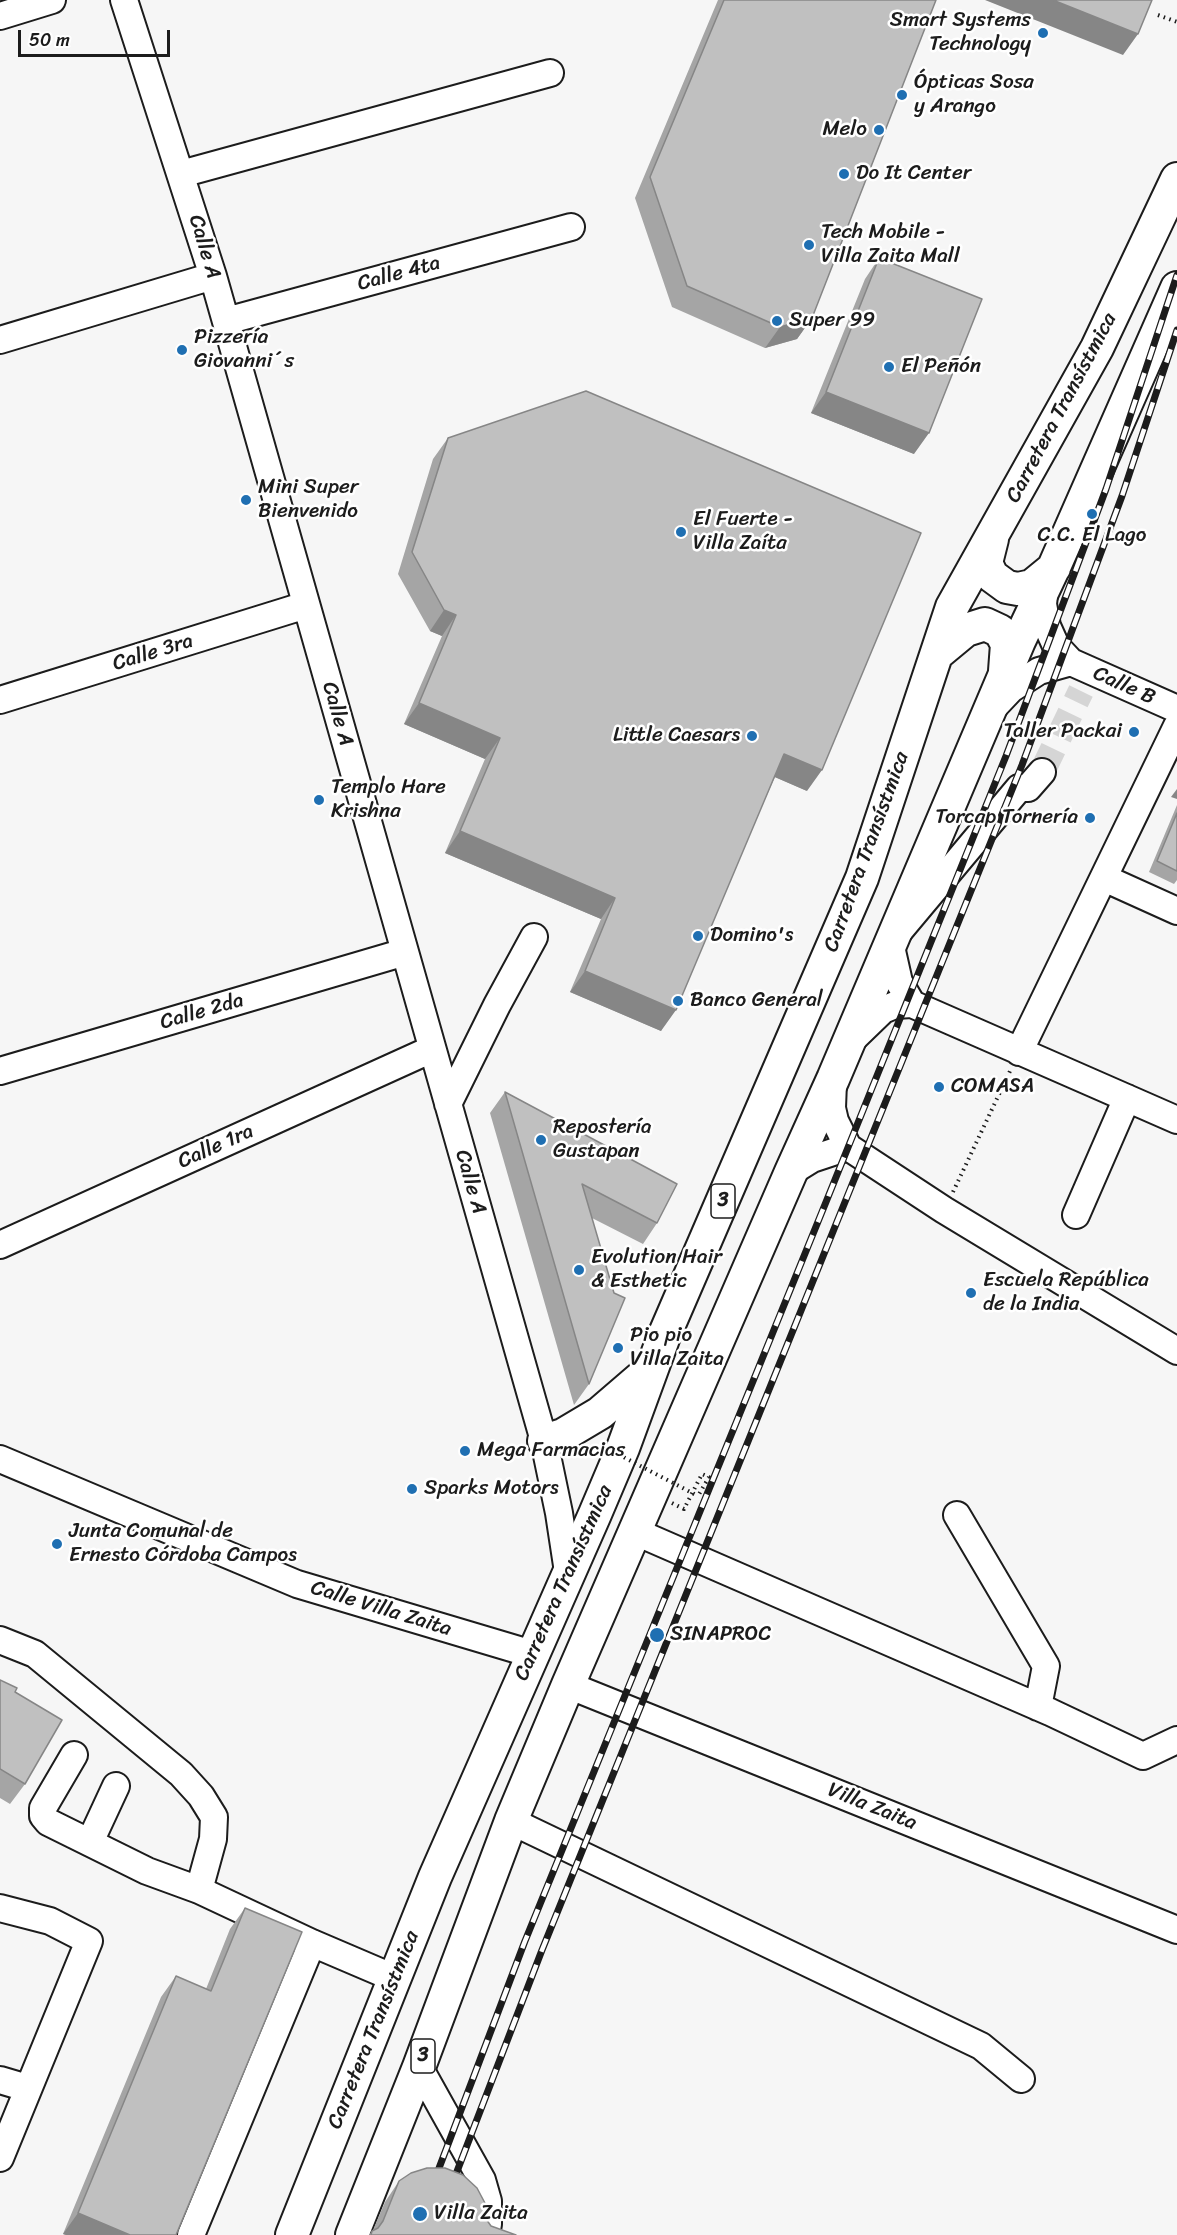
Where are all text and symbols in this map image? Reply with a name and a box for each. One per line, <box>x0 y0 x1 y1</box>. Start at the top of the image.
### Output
place label: Smart Systems Technology <box>890 8 1031 58</box>
scale bar <box>21 18 172 56</box>
text: 50 m <box>29 24 70 56</box>
marker: Smart Systems Technology <box>1036 26 1050 40</box>
place label: Ópticas Sosa y Arango <box>914 70 1034 120</box>
marker: Ópticas Sosa y Arango <box>895 88 909 102</box>
place label: Melo <box>822 117 867 143</box>
marker: Melo <box>872 123 886 137</box>
place label: Do It Center <box>856 161 971 187</box>
marker: Do It Center <box>837 167 851 181</box>
street label: Calle A <box>182 212 226 282</box>
place label: Tech Mobile - Villa Zaita Mall <box>821 220 960 270</box>
marker: Tech Mobile - Villa Zaita Mall <box>802 238 816 252</box>
street label: Calle 4ta <box>355 251 443 297</box>
place label: Super 99 <box>789 308 875 334</box>
street label: Carretera Transístmica <box>1001 309 1123 507</box>
marker: Super 99 <box>770 314 784 328</box>
place label: Pizzería Giovanni´s <box>194 325 294 375</box>
marker: Pizzería Giovanni´s <box>175 343 189 357</box>
place label: El Peñón <box>901 354 981 380</box>
marker: El Peñón <box>882 360 896 374</box>
place label: Mini Super Bienvenido <box>258 475 358 525</box>
marker: Mini Super Bienvenido <box>239 493 253 507</box>
place label: El Fuerte - Villa Zaíta <box>693 507 793 557</box>
marker: C.C. El Lago <box>1085 507 1099 521</box>
place label: C.C. El Lago <box>1038 523 1146 549</box>
marker: El Fuerte - Villa Zaíta <box>674 525 688 539</box>
street label: Calle 3ra <box>110 629 196 677</box>
street label: Calle B <box>1089 661 1159 711</box>
street label: Calle A <box>316 679 358 749</box>
place label: Taller Packai <box>1004 719 1122 745</box>
place label: Little Caesars <box>613 723 740 749</box>
marker: Taller Packai <box>1127 725 1141 739</box>
marker: Little Caesars <box>745 729 759 743</box>
street label: Carretera Transístmica <box>819 748 915 956</box>
place label: Templo Hare Krishna <box>331 775 446 825</box>
marker: Templo Hare Krishna <box>312 793 326 807</box>
place label: Torcap Tornería <box>935 805 1078 831</box>
marker: Torcap Tornería <box>1083 811 1097 825</box>
place label: Domino's <box>710 923 793 949</box>
marker: Domino's <box>691 929 705 943</box>
street label: Calle 2da <box>157 988 247 1036</box>
place label: Banco General <box>690 988 823 1014</box>
marker: Banco General <box>671 994 685 1008</box>
place label: COMASA <box>951 1074 1034 1100</box>
marker: COMASA <box>932 1080 946 1094</box>
place label: Repostería Gustapan <box>553 1115 651 1165</box>
street label: Calle 1ra <box>174 1119 258 1175</box>
marker: Repostería Gustapan <box>534 1133 548 1147</box>
street label: Calle A <box>449 1147 491 1217</box>
road number: 3 <box>711 1184 735 1218</box>
place label: Evolution Hair & Esthetic <box>591 1245 722 1295</box>
marker: Evolution Hair & Esthetic <box>572 1263 586 1277</box>
place label: Escuela República de la India <box>983 1268 1149 1318</box>
marker: Escuela República de la India <box>964 1286 978 1300</box>
place label: Pio pio Villa Zaita <box>630 1323 724 1373</box>
marker: Pio pio Villa Zaita <box>611 1341 625 1355</box>
place label: Mega Farmacias <box>477 1438 625 1464</box>
marker: Mega Farmacias <box>458 1444 472 1458</box>
place label: Sparks Motors <box>424 1476 559 1502</box>
street label: Carretera Transístmica <box>510 1481 618 1685</box>
marker: Sparks Motors <box>405 1482 419 1496</box>
place label: Junta Comunal de Ernesto Córdoba Campos <box>69 1519 297 1569</box>
marker: Junta Comunal de Ernesto Córdoba Campos <box>50 1537 64 1551</box>
street label: Calle Villa Zaita <box>308 1576 454 1642</box>
place label: SINAPROC <box>670 1622 771 1648</box>
marker: SINAPROC <box>648 1626 666 1644</box>
street label: Villa Zaita <box>824 1778 920 1836</box>
street label: Carretera Transístmica <box>323 1927 425 2133</box>
road number: 3 <box>411 2039 435 2073</box>
place label: Villa Zaita <box>434 2201 528 2227</box>
marker: Villa Zaita <box>411 2205 429 2223</box>

